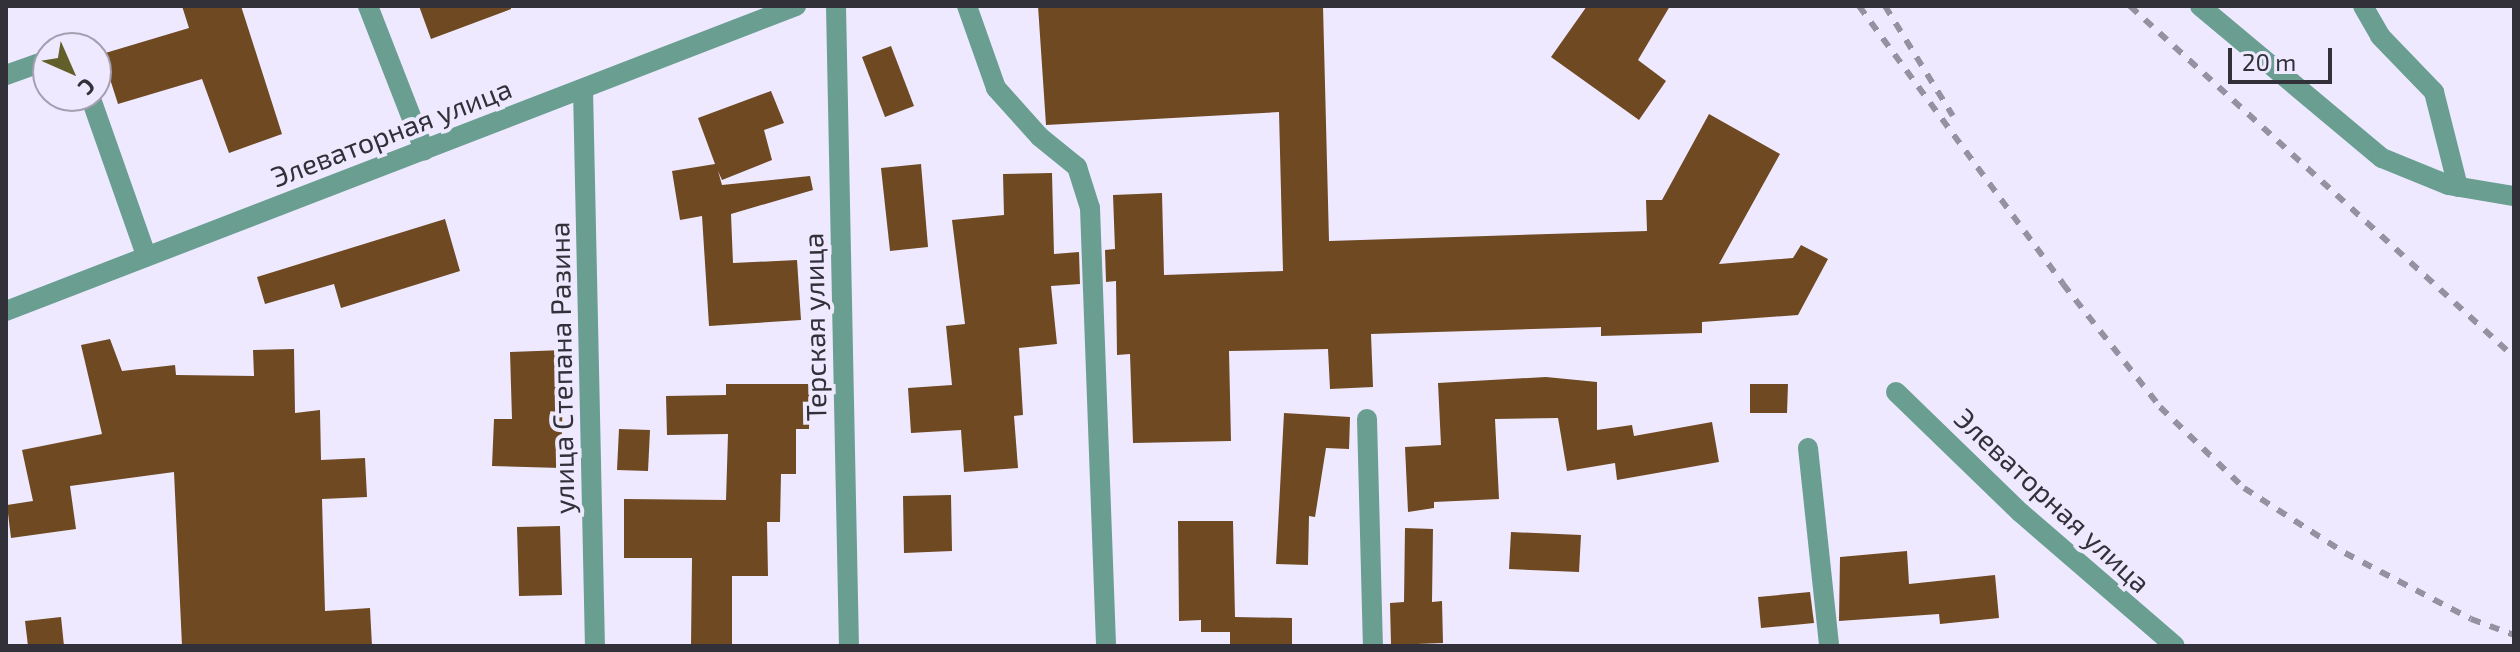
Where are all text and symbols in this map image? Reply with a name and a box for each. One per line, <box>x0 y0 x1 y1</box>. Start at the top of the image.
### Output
north arrow <box>32 32 112 112</box>
scale bar <box>2232 32 2336 82</box>
text: 20 m <box>2242 47 2296 76</box>
street label: Элеваторная улица <box>266 71 516 193</box>
text: С <box>74 74 101 101</box>
street label: улица Степана Разина <box>542 221 580 515</box>
street label: Терская улица <box>796 232 832 422</box>
street label: Элеваторная улица <box>1948 401 2158 599</box>

